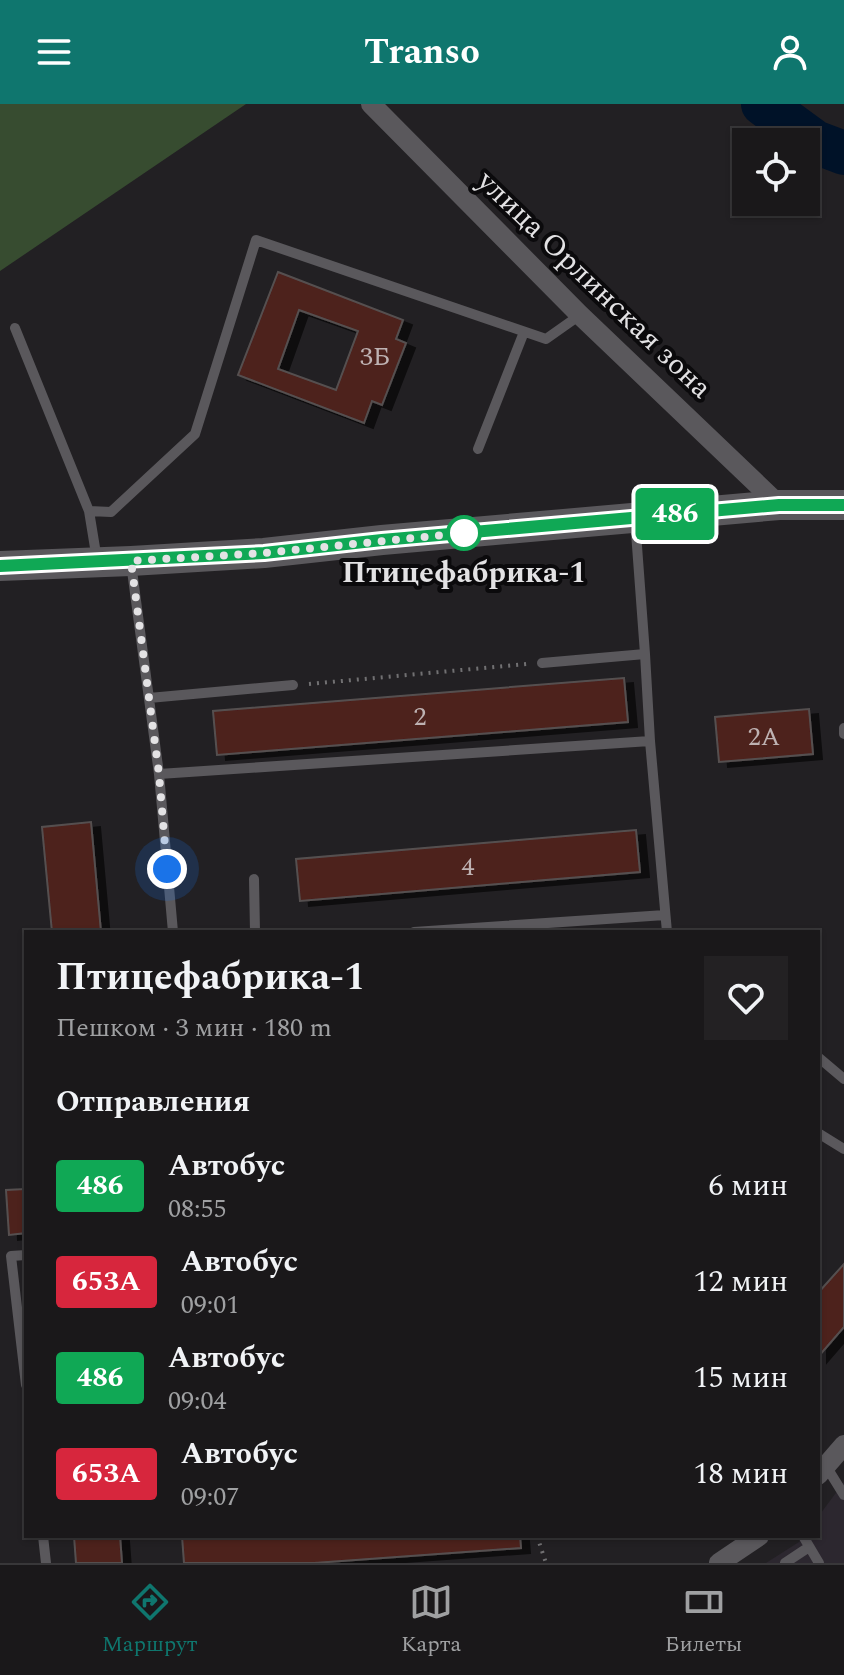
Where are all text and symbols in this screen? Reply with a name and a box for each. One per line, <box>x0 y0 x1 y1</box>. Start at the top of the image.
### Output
text: Transo <box>364 25 480 80</box>
icon: menu <box>32 30 76 74</box>
icon: person <box>768 30 812 74</box>
map controls <box>732 128 820 216</box>
button: locate <box>732 128 820 216</box>
street label: улица Орлинская зона <box>465 159 723 410</box>
house number: 3Б <box>360 337 390 377</box>
line badge: 486 <box>629 488 721 540</box>
text: 486 <box>651 492 699 535</box>
marker: Птицефабрика-1 <box>447 516 481 550</box>
place label: Птицефабрика-1 <box>342 550 586 596</box>
house number: 2 <box>413 697 427 737</box>
house number: 2А <box>748 717 780 757</box>
house number: 4 <box>461 847 475 887</box>
your location <box>147 849 187 889</box>
text: Птицефабрика-1 <box>56 949 365 1007</box>
button: heart <box>704 956 788 1040</box>
text: Пешком · 3 мин · 180 m <box>56 1008 332 1048</box>
text: Отправления <box>56 1079 250 1125</box>
text: Автобус <box>168 1143 285 1189</box>
text: 6 мин <box>709 1163 788 1209</box>
text: 486 <box>76 1164 124 1207</box>
text: 08:55 <box>168 1189 227 1229</box>
text: Автобус <box>181 1239 298 1285</box>
text: 12 мин <box>694 1259 788 1305</box>
text: 653А <box>72 1260 141 1303</box>
text: 09:01 <box>181 1285 239 1325</box>
text: Автобус <box>168 1335 285 1381</box>
text: 15 мин <box>694 1355 788 1401</box>
text: 486 <box>76 1356 124 1399</box>
text: 09:04 <box>168 1381 227 1421</box>
text: Автобус <box>181 1431 298 1477</box>
text: 18 мин <box>694 1451 788 1497</box>
text: 653А <box>72 1452 141 1495</box>
text: 09:07 <box>181 1477 239 1517</box>
tab: Маршрут <box>102 1580 198 1661</box>
tab: Карта <box>401 1580 461 1661</box>
tab: Билеты <box>665 1580 742 1661</box>

